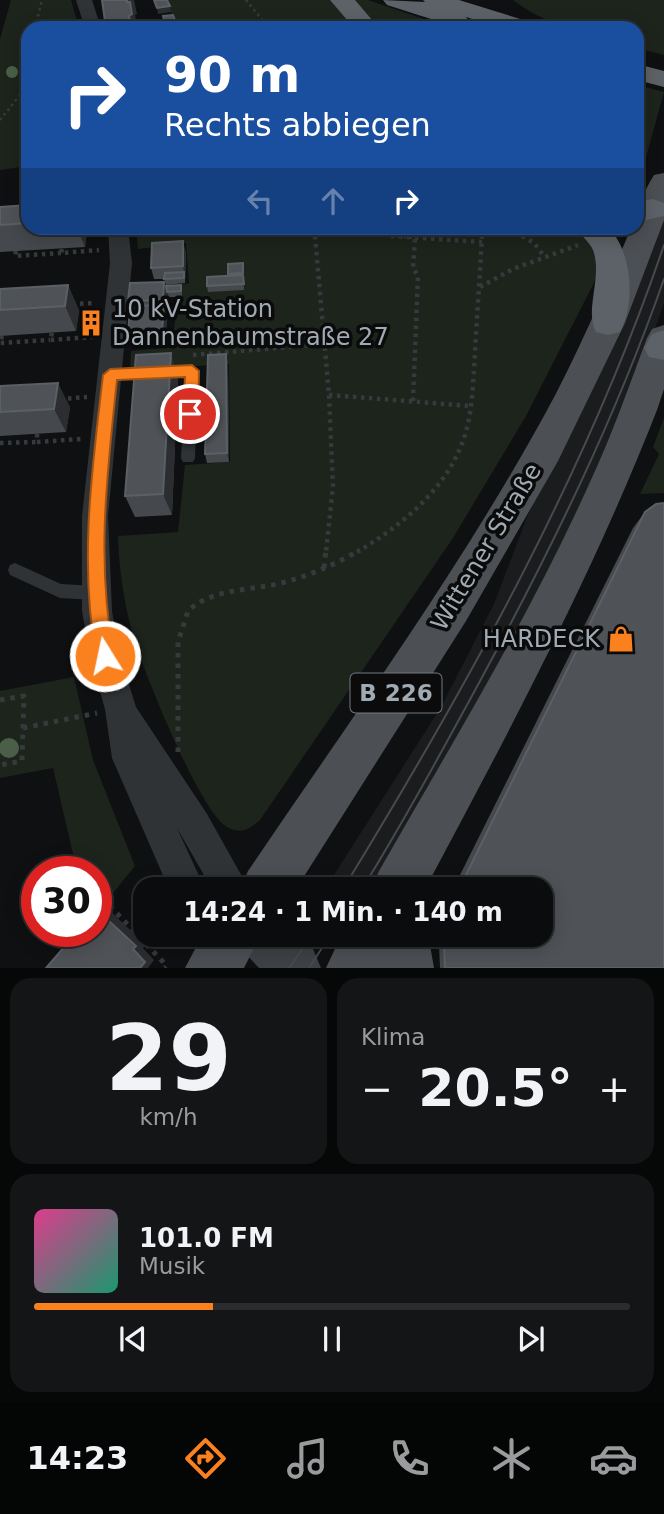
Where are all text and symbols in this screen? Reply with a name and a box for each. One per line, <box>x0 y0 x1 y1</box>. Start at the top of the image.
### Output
text: 90 m <box>164 47 300 104</box>
icon: right <box>49 49 140 140</box>
text: Rechts abbiegen <box>164 106 431 144</box>
icon: left <box>241 182 279 220</box>
icon: ahead <box>314 182 352 220</box>
icon: right <box>387 182 425 220</box>
place label: 10 kV-Station Dannenbaumstraße 27 <box>112 295 389 351</box>
building icon: 10 kV-Station Dannenbaumstraße 27 <box>76 308 106 338</box>
pin <box>160 384 220 444</box>
icon: arrive <box>171 395 209 433</box>
street label: Wittener Straße <box>425 458 547 636</box>
position arrow <box>68 619 142 693</box>
shop icon: HARDECK <box>606 624 636 654</box>
place label: HARDECK <box>483 625 601 653</box>
road number: B 226 <box>350 674 442 712</box>
speed limit sign: 30 <box>21 856 112 947</box>
text: 14:24 · 1 Min. · 140 m <box>183 897 503 927</box>
text: 29 <box>105 1006 232 1111</box>
text: Klima <box>361 1024 425 1050</box>
text: 20.5° <box>418 1058 573 1118</box>
text: − <box>361 1067 393 1111</box>
text: + <box>598 1067 630 1111</box>
text: km/h <box>139 1104 198 1130</box>
text: 101.0 FM <box>139 1223 274 1253</box>
text: Musik <box>139 1253 205 1279</box>
icon: previous <box>114 1320 152 1358</box>
icon: pause <box>313 1320 351 1358</box>
icon: next <box>512 1320 550 1358</box>
icon: directions <box>181 1434 230 1483</box>
icon: music <box>283 1434 332 1483</box>
icon: phone <box>385 1434 434 1483</box>
icon: climate <box>487 1434 536 1483</box>
icon: car <box>589 1434 638 1483</box>
text: 14:23 <box>26 1439 128 1477</box>

